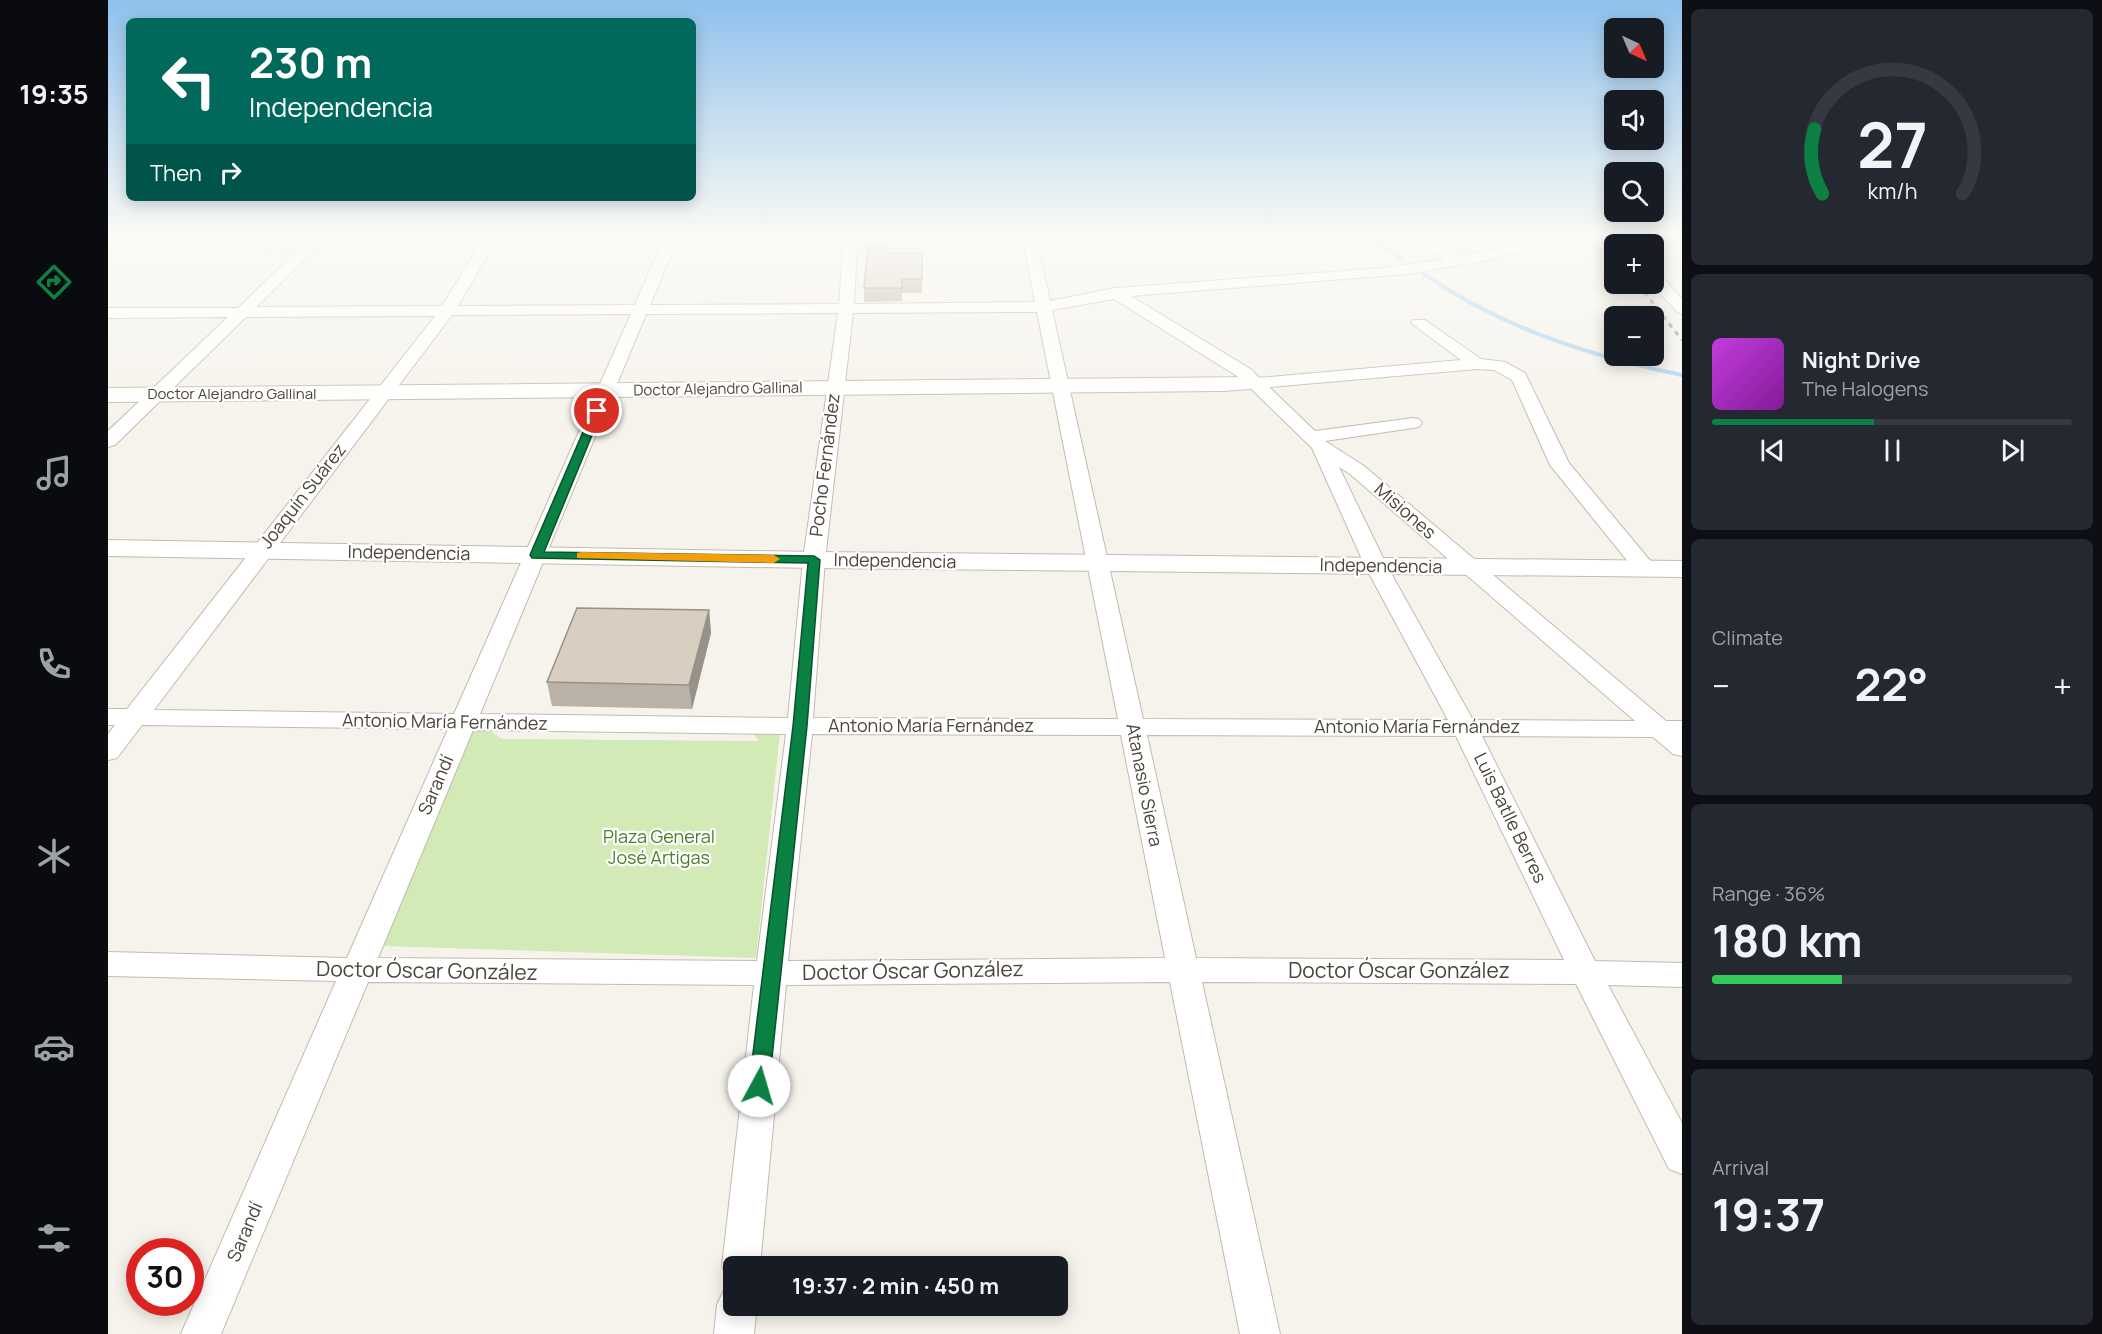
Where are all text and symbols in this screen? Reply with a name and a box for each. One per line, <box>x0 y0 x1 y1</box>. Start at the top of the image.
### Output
north arrow <box>1604 18 1664 78</box>
map controls <box>1604 18 1664 366</box>
text: 230 m <box>249 33 372 91</box>
icon: left <box>150 42 228 120</box>
text: 19:35 <box>19 75 89 112</box>
text: Independencia <box>249 88 433 125</box>
button: sound <box>1604 90 1664 150</box>
text: 27 <box>1857 101 1927 187</box>
icon: right <box>214 156 247 189</box>
text: Then <box>150 158 202 188</box>
button: search <box>1604 162 1664 222</box>
text: km/h <box>1867 176 1917 205</box>
button: + <box>1604 234 1664 294</box>
icon: directions <box>33 261 75 303</box>
button: − <box>1604 306 1664 366</box>
text: Night Drive <box>1802 345 1921 375</box>
text: The Halogens <box>1802 375 1928 402</box>
street label: Doctor Alejandro Gallinal <box>633 377 803 400</box>
street label: Doctor Alejandro Gallinal <box>147 383 317 404</box>
pin <box>571 385 622 436</box>
street label: Pocho Fernández <box>803 392 845 538</box>
icon: arrive <box>580 394 613 427</box>
icon: previous <box>1756 434 1789 467</box>
icon: pause <box>1876 434 1909 467</box>
icon: next <box>1996 434 2029 467</box>
street label: Joaquín Suárez <box>254 438 351 553</box>
icon: music <box>33 452 75 494</box>
street label: Misiones <box>1370 477 1442 544</box>
street label: Independencia <box>347 539 471 565</box>
street label: Independencia <box>833 547 957 573</box>
street label: Independencia <box>1319 552 1443 578</box>
text: Climate <box>1712 624 1783 651</box>
icon: phone <box>33 643 75 685</box>
text: 22° <box>1854 653 1928 715</box>
text: − <box>1712 663 1730 708</box>
text: + <box>2053 663 2072 708</box>
street label: Antonio María Fernández <box>342 707 548 735</box>
street label: Antonio María Fernández <box>828 713 1034 737</box>
street label: Antonio María Fernández <box>1314 714 1520 738</box>
street label: Atanasio Sierra <box>1121 721 1169 849</box>
street label: Luis Batlle Berres <box>1469 748 1553 887</box>
street label: Sarandí <box>412 751 458 818</box>
park label: Plaza General José Artigas <box>603 824 715 869</box>
icon: climate <box>33 835 75 877</box>
text: Range · 36% <box>1712 880 1825 907</box>
text: 180 km <box>1712 909 1863 971</box>
street label: Doctor Óscar González <box>316 954 538 986</box>
street label: Doctor Óscar González <box>802 954 1024 986</box>
street label: Doctor Óscar González <box>1288 956 1510 984</box>
icon: car <box>33 1026 75 1068</box>
position arrow <box>727 1054 791 1118</box>
text: Arrival <box>1712 1154 1769 1181</box>
text: 19:37 <box>1712 1183 1825 1245</box>
street label: Sarandí <box>221 1198 267 1265</box>
icon: filters <box>33 1217 75 1259</box>
speed limit sign: 30 <box>126 1238 204 1316</box>
text: 19:37 · 2 min · 450 m <box>792 1271 999 1301</box>

